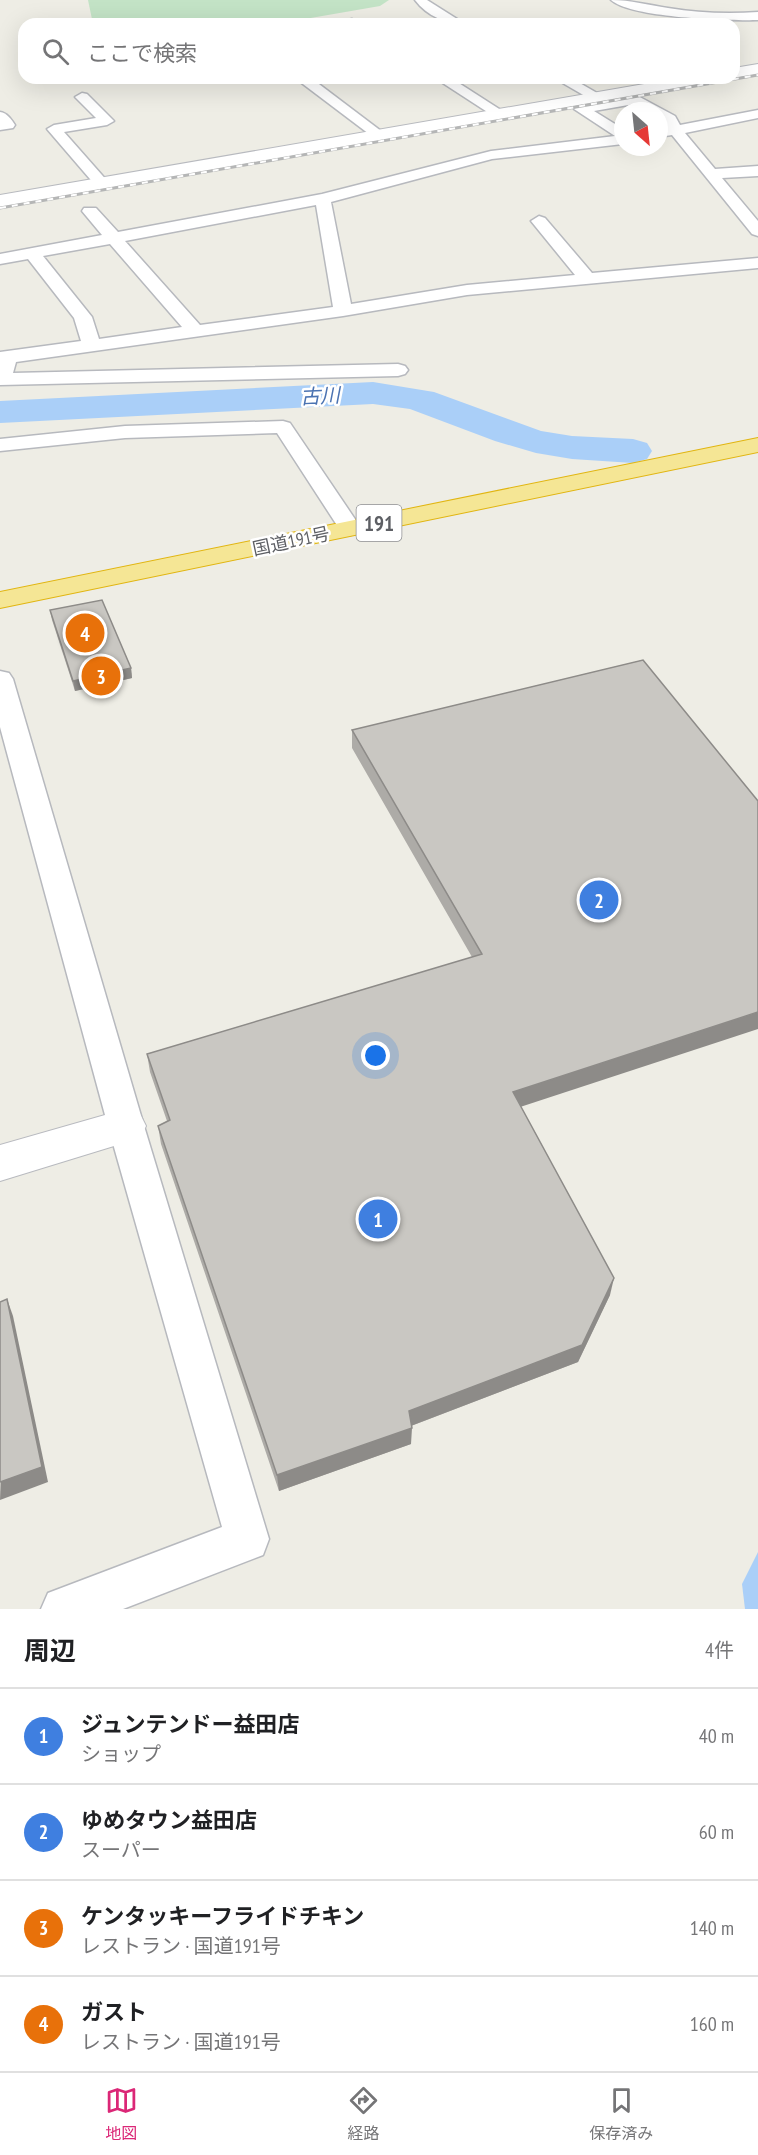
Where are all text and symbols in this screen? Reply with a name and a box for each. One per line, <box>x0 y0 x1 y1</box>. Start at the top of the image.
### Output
search box <box>18 18 740 84</box>
icon: search <box>39 35 72 68</box>
text: ここで検索 <box>87 39 197 67</box>
north arrow <box>614 102 668 156</box>
water label: 古川 <box>299 382 343 410</box>
road number: 191 <box>356 505 401 541</box>
street label: 国道191号 <box>250 522 332 560</box>
pin: 4 <box>66 610 104 656</box>
pin: 3 <box>82 654 120 698</box>
pin: 2 <box>580 878 618 922</box>
your location <box>361 1041 390 1070</box>
pin: 1 <box>358 1196 398 1242</box>
text: 周辺 <box>24 1634 76 1667</box>
text: 4件 <box>705 1637 734 1663</box>
text: ジュンテンドー益田店 <box>81 1710 299 1738</box>
text: 1 <box>39 1723 48 1749</box>
text: 40 m <box>699 1723 734 1749</box>
text: ショップ <box>81 1741 161 1767</box>
text: ゆめタウン益田店 <box>81 1806 257 1834</box>
text: 2 <box>39 1819 48 1845</box>
text: 60 m <box>699 1819 734 1845</box>
text: スーパー <box>81 1837 161 1863</box>
text: ケンタッキーフライドチキン <box>81 1902 364 1930</box>
text: 3 <box>39 1915 48 1941</box>
text: 140 m <box>690 1915 734 1941</box>
text: レストラン · 国道191号 <box>81 1933 281 1959</box>
text: ガスト <box>81 1998 147 2026</box>
text: 4 <box>39 2011 48 2037</box>
text: 160 m <box>690 2011 734 2037</box>
text: レストラン · 国道191号 <box>81 2029 281 2055</box>
tab: 地図 <box>105 2084 138 2144</box>
tab: 経路 <box>347 2084 380 2144</box>
tab: 保存済み <box>589 2084 653 2144</box>

